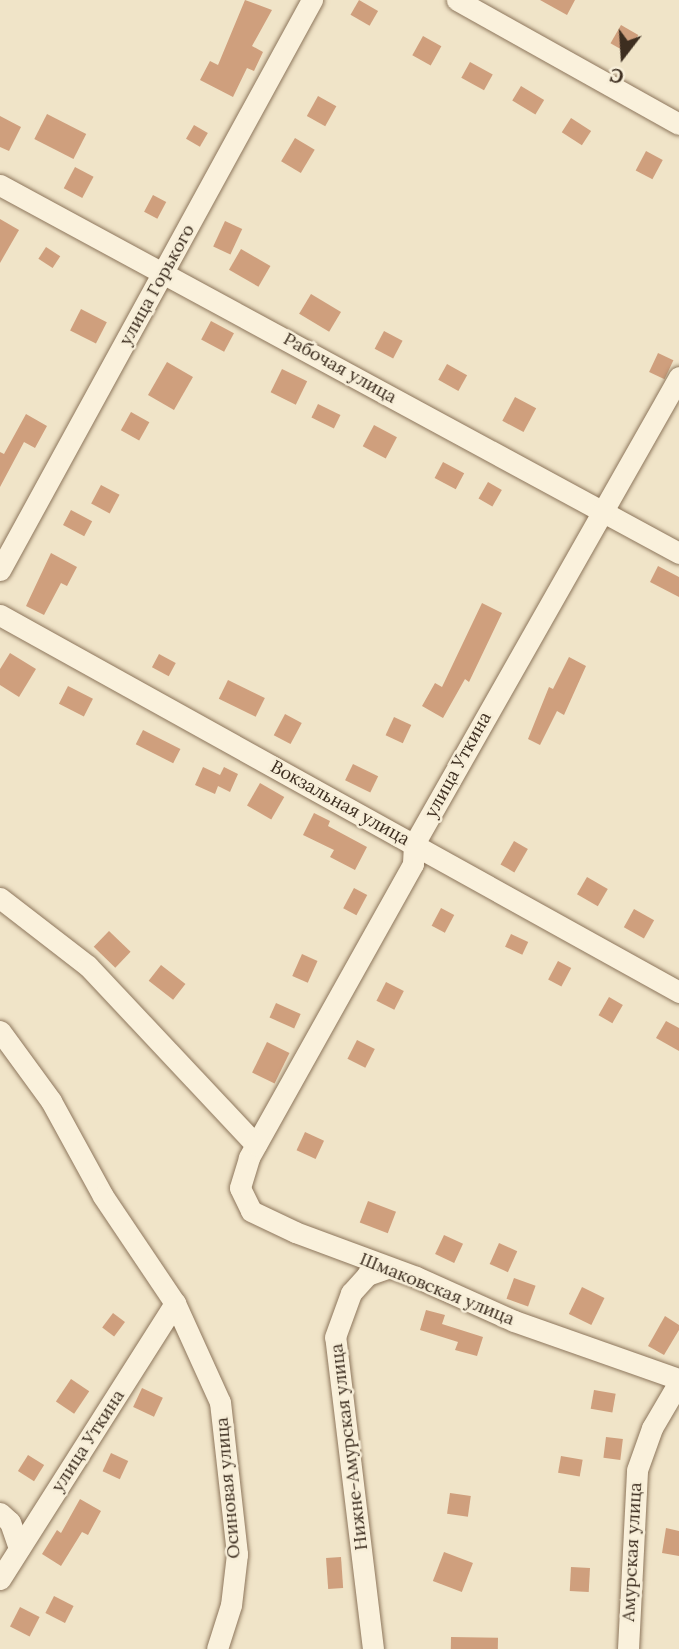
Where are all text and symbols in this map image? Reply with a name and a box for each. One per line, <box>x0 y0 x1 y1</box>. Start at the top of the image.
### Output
north arrow <box>588 21 658 91</box>
text: С <box>607 63 627 89</box>
street label: улица Горького <box>115 221 199 349</box>
street label: Рабочая улица <box>280 328 400 408</box>
street label: улица Уткина <box>420 708 496 822</box>
street label: Вокзальная улица <box>267 756 413 850</box>
street label: Шмаковская улица <box>356 1248 518 1330</box>
street label: Нижне-Амурская улица <box>326 1342 372 1552</box>
street label: улица Уткина <box>47 1386 129 1496</box>
street label: Осиновая улица <box>211 1416 245 1560</box>
street label: Амурская улица <box>618 1482 646 1622</box>

